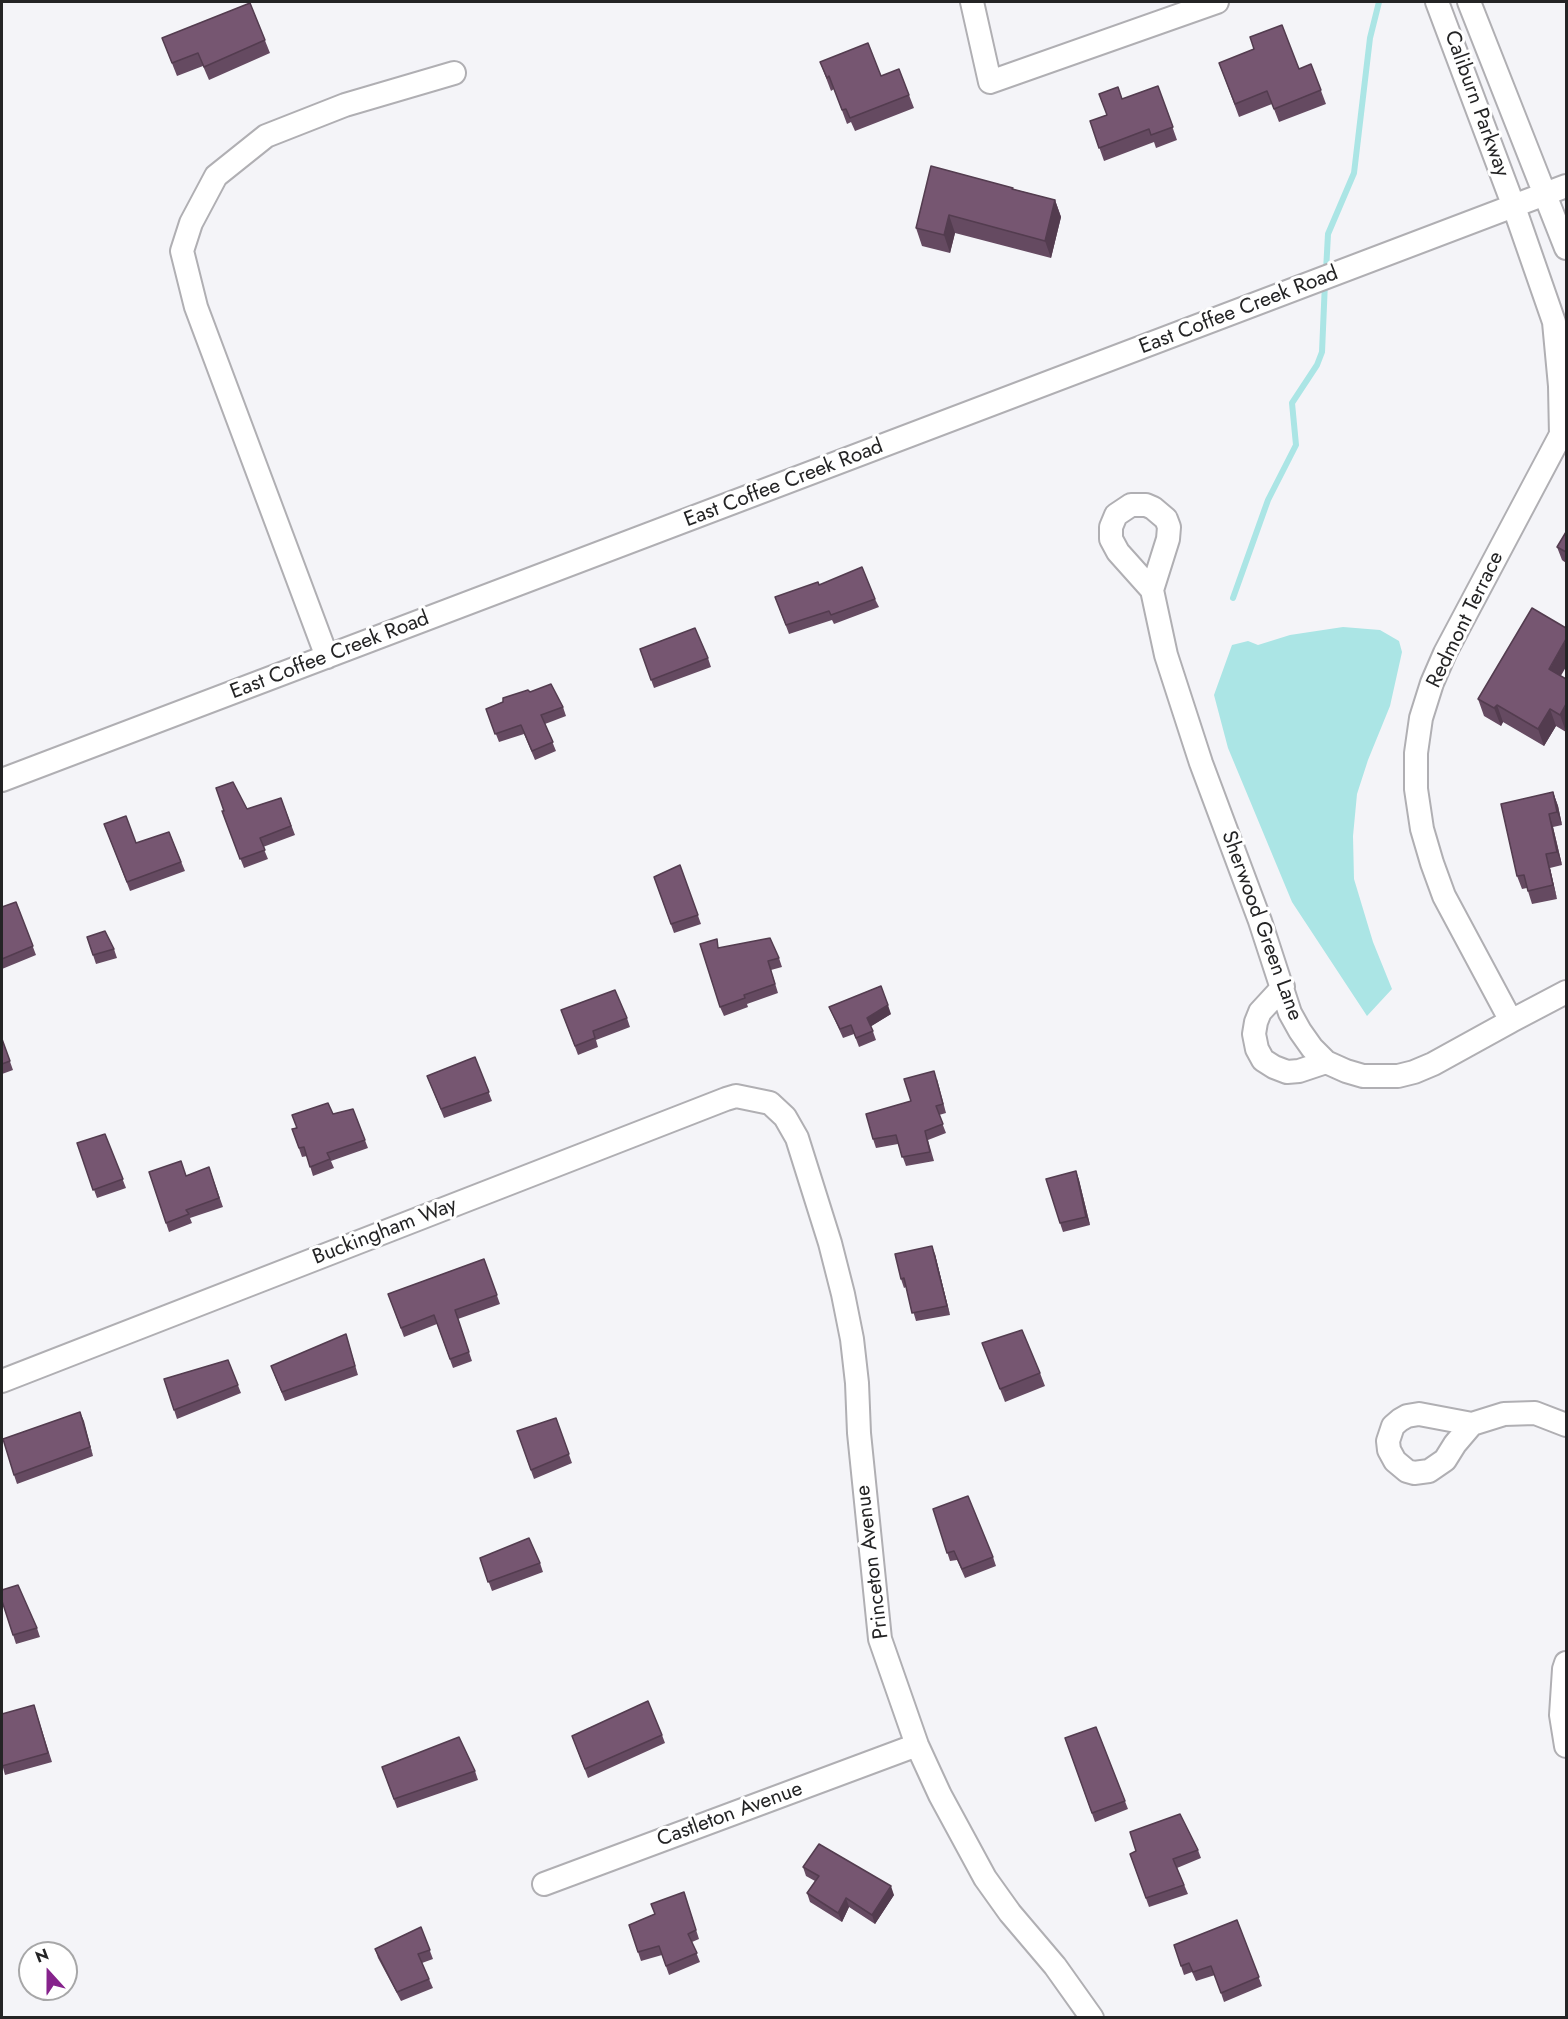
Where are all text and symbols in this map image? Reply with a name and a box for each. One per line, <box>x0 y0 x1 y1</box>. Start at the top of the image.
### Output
street label: Caliburn Parkway <box>1438 28 1514 180</box>
street label: East Coffee Creek Road <box>1136 261 1342 361</box>
street label: East Coffee Creek Road <box>681 434 887 534</box>
street label: Redmont Terrace <box>1422 548 1510 692</box>
street label: East Coffee Creek Road <box>227 606 433 706</box>
street label: Sherwood Green Lane <box>1215 828 1307 1024</box>
street label: Buckingham Way <box>309 1193 461 1271</box>
street label: Princeton Avenue <box>851 1484 895 1640</box>
street label: Castleton Avenue <box>654 1777 806 1853</box>
north arrow <box>18 1941 78 2001</box>
text: N <box>32 1943 52 1969</box>

